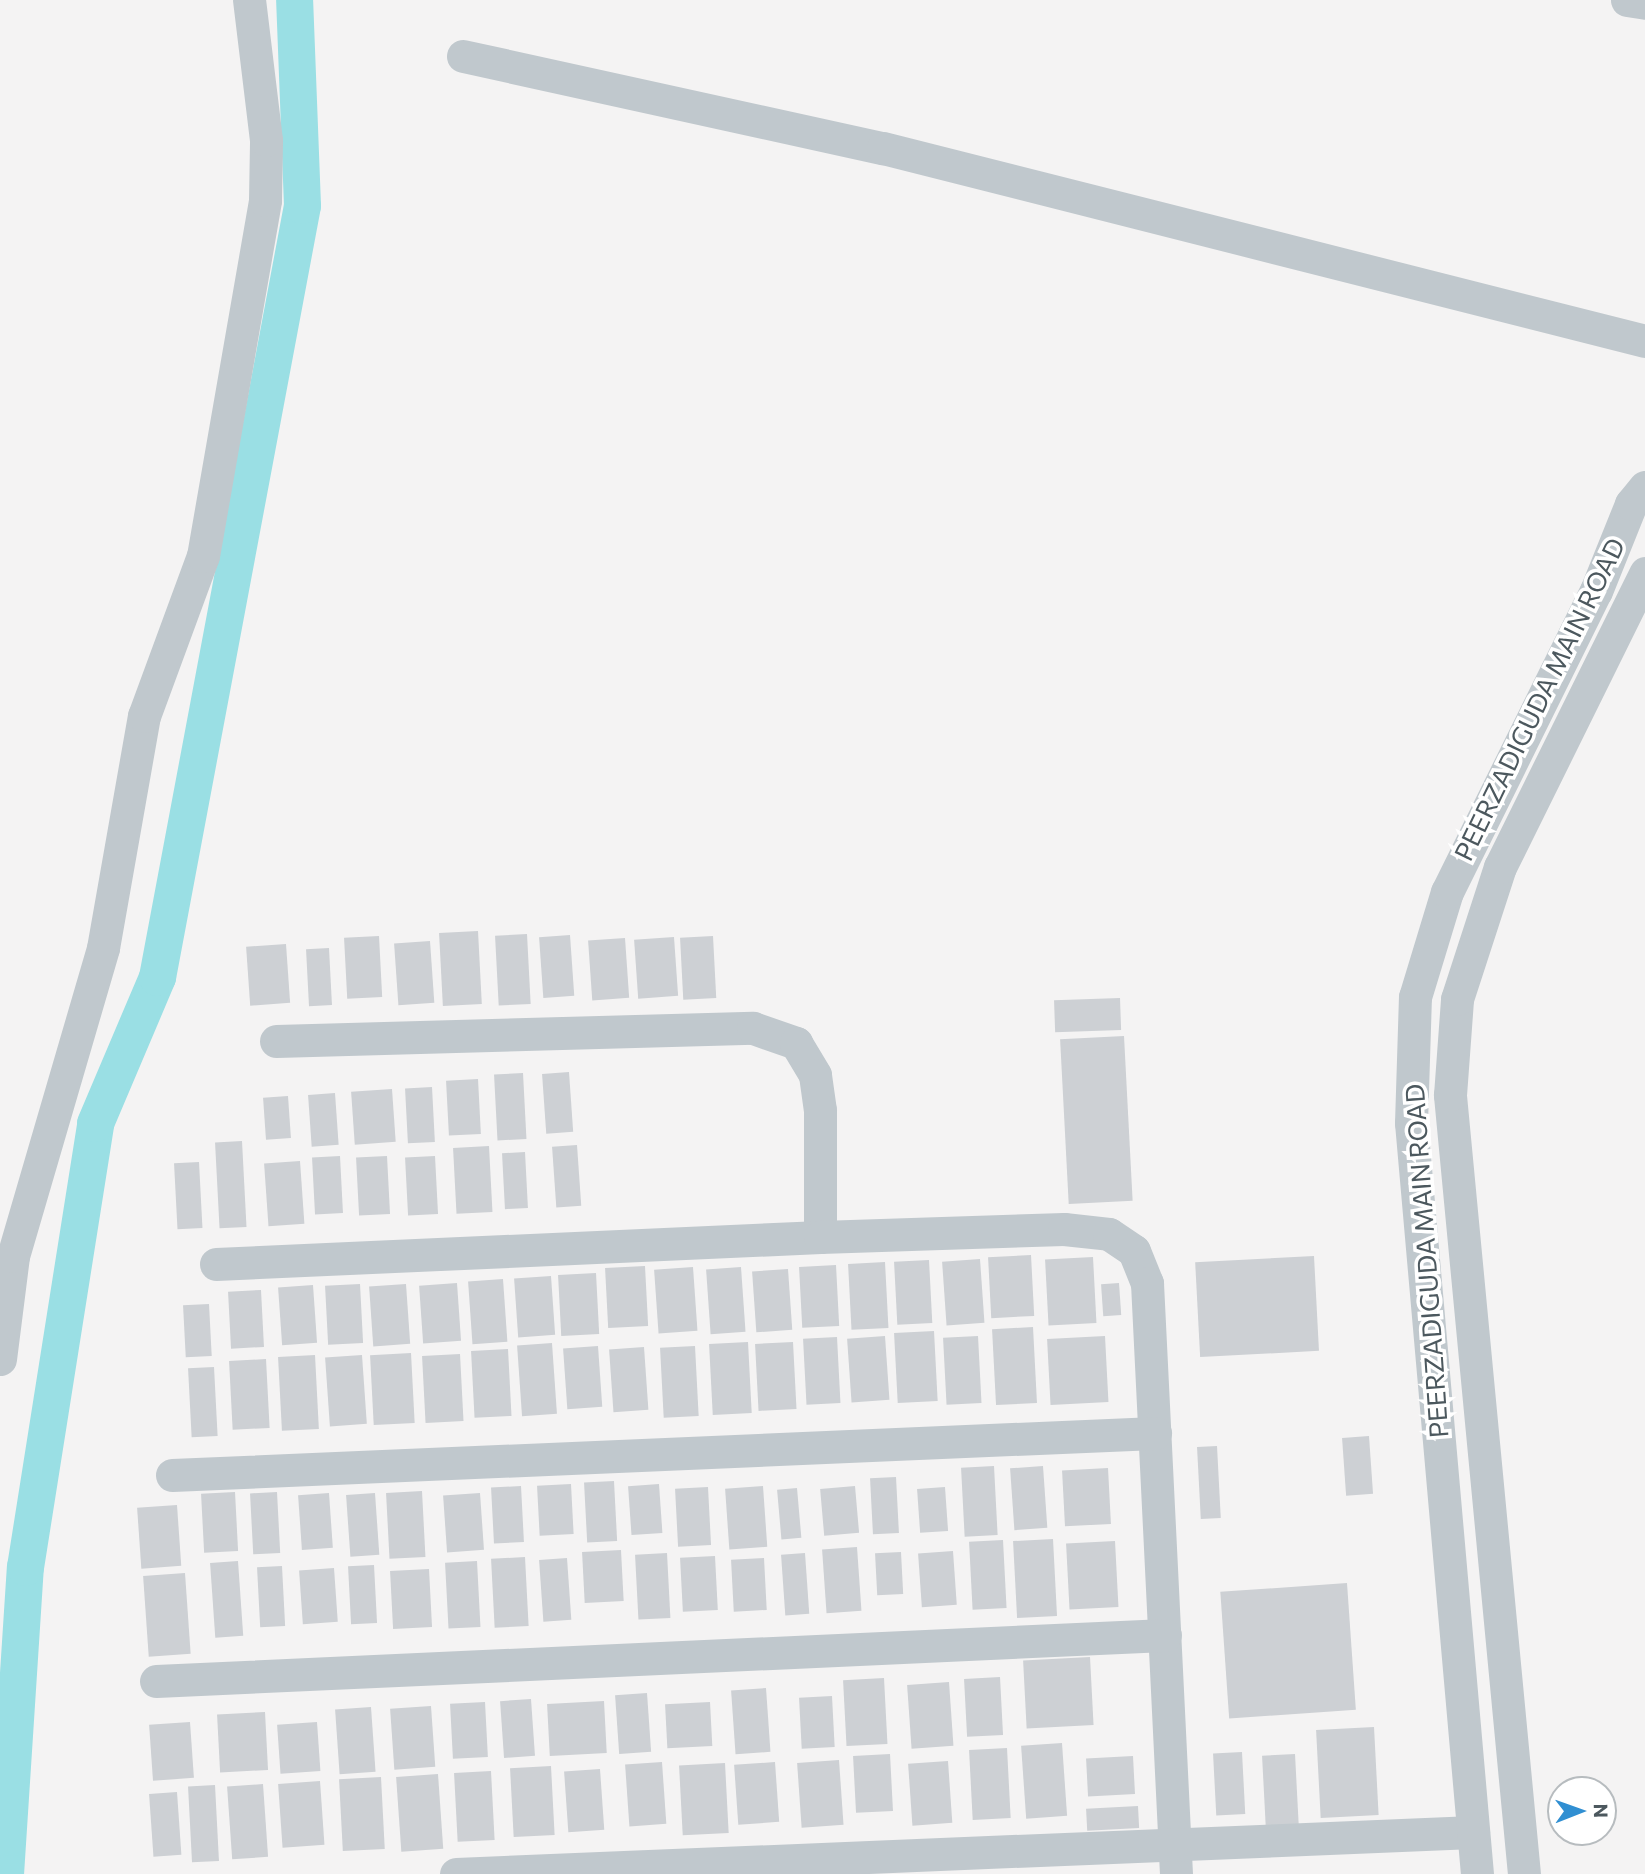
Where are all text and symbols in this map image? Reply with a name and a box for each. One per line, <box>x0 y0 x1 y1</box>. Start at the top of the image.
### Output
street label: PEERZADIGUDA MAIN ROAD <box>1447 533 1631 865</box>
street label: PEERZADIGUDA MAIN ROAD <box>1398 1083 1454 1439</box>
north arrow <box>1547 1776 1617 1846</box>
text: N <box>1590 1803 1613 1818</box>

